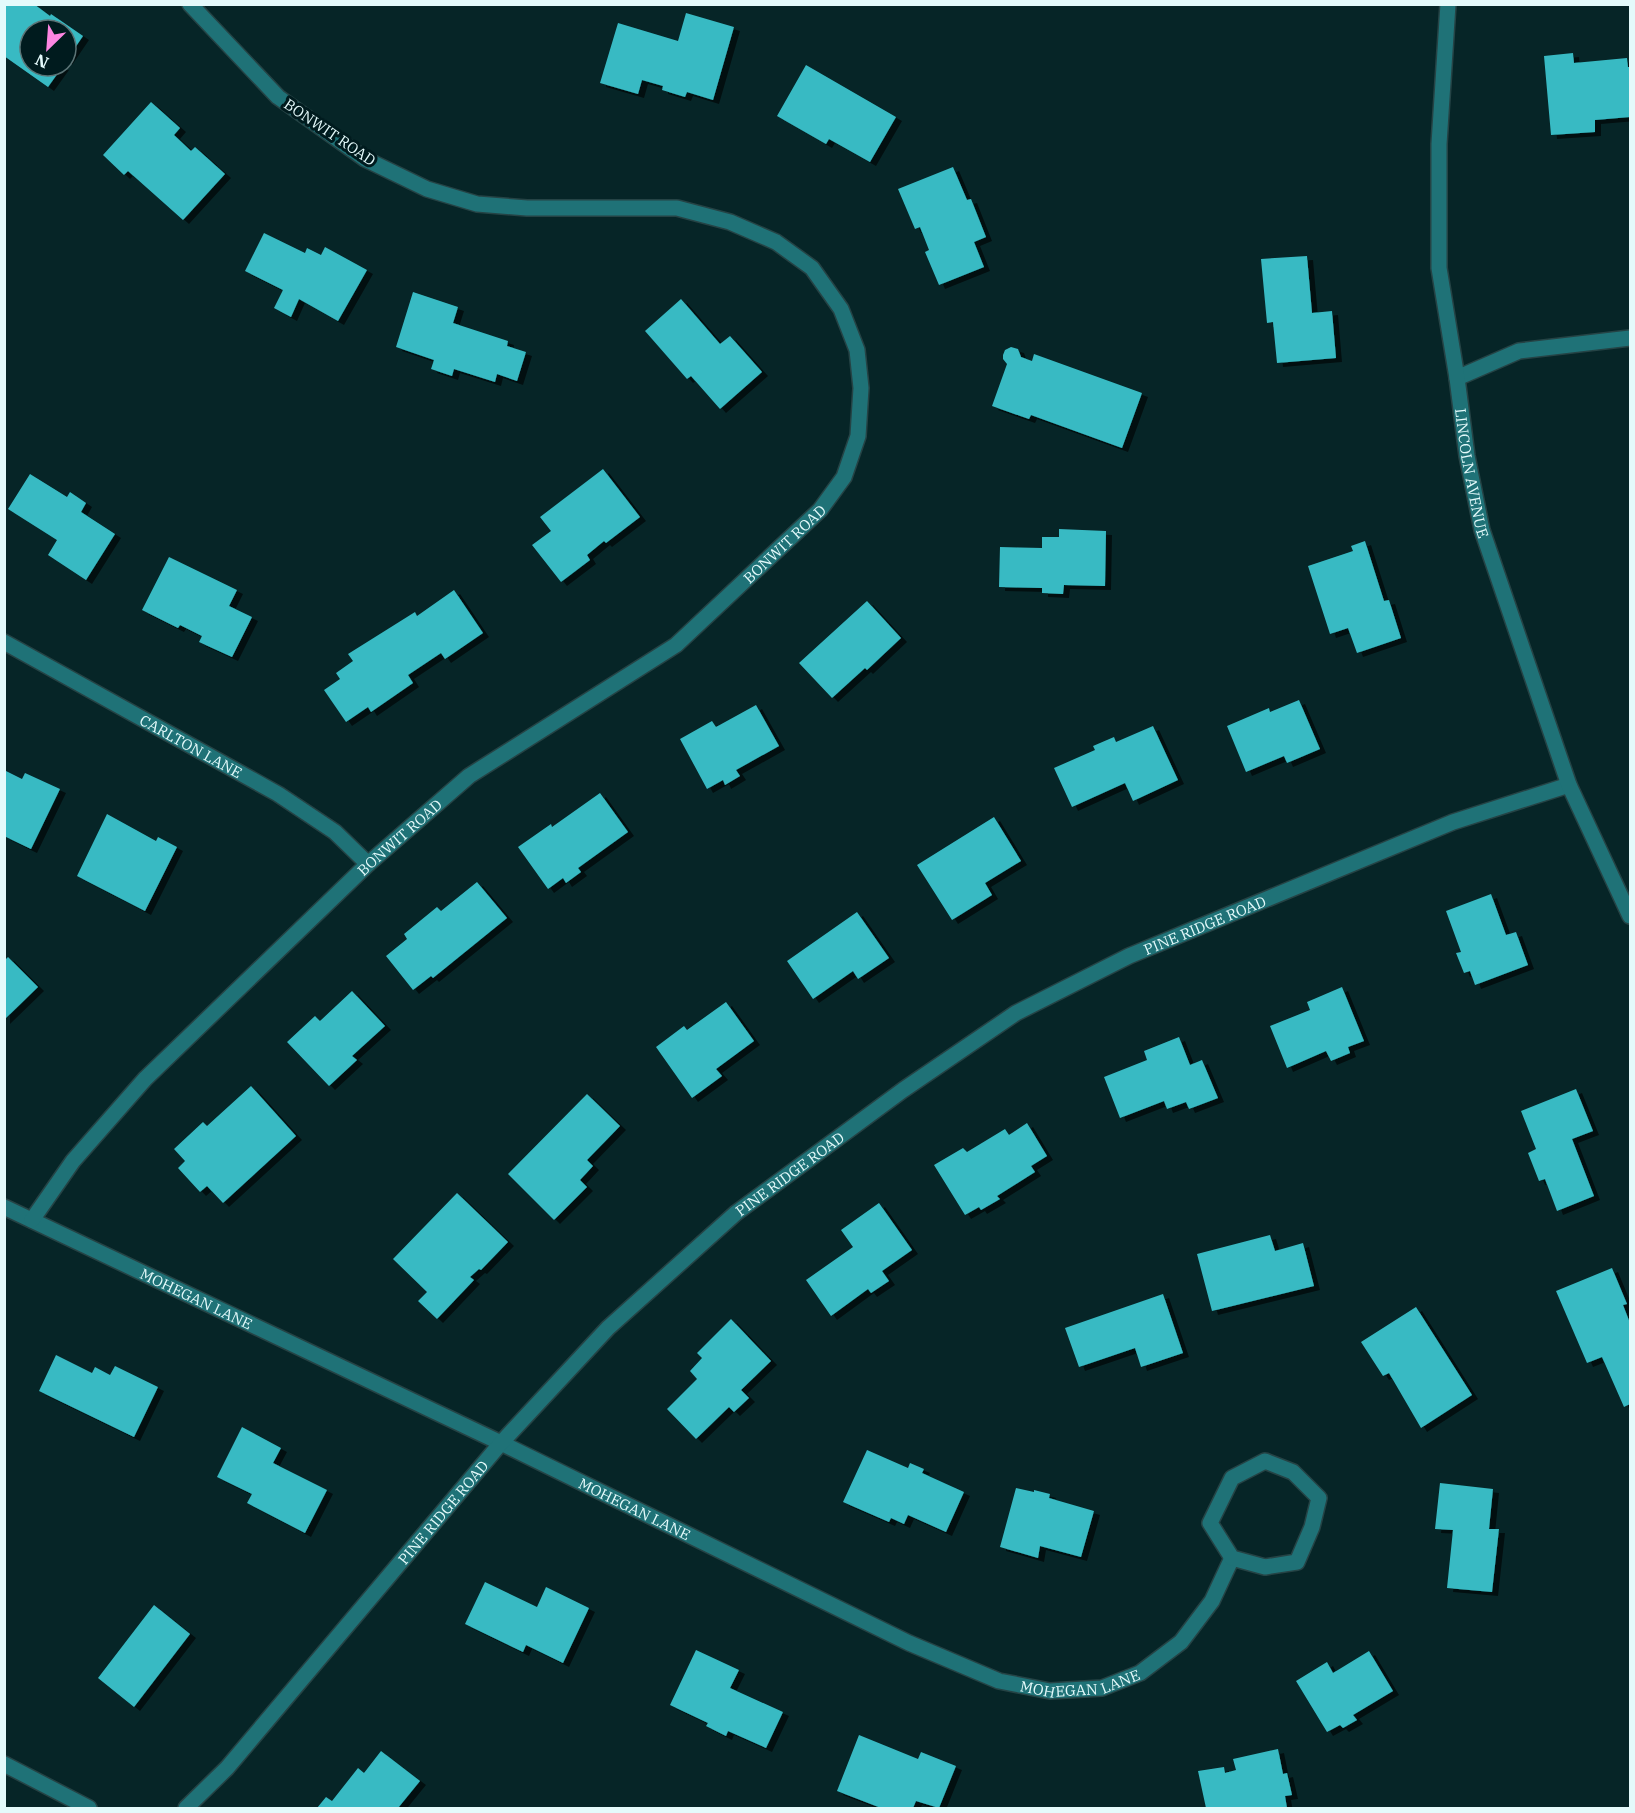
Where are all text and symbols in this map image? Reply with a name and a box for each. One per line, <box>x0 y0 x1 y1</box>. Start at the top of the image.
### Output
north arrow <box>18 18 78 78</box>
text: N <box>32 50 52 73</box>
street label: BONWIT ROAD <box>280 94 380 170</box>
street label: LINCOLN AVENUE <box>1451 407 1494 541</box>
street label: BONWIT ROAD <box>739 500 830 587</box>
street label: CARLTON LANE <box>137 710 246 782</box>
street label: BONWIT ROAD <box>353 795 446 879</box>
street label: PINE RIDGE ROAD <box>1141 891 1269 958</box>
street label: PINE RIDGE ROAD <box>731 1127 848 1220</box>
street label: MOHEGAN LANE <box>137 1264 256 1333</box>
street label: PINE RIDGE ROAD <box>393 1456 492 1568</box>
street label: MOHEGAN LANE <box>576 1473 694 1544</box>
street label: MOHEGAN LANE <box>1018 1665 1142 1701</box>

